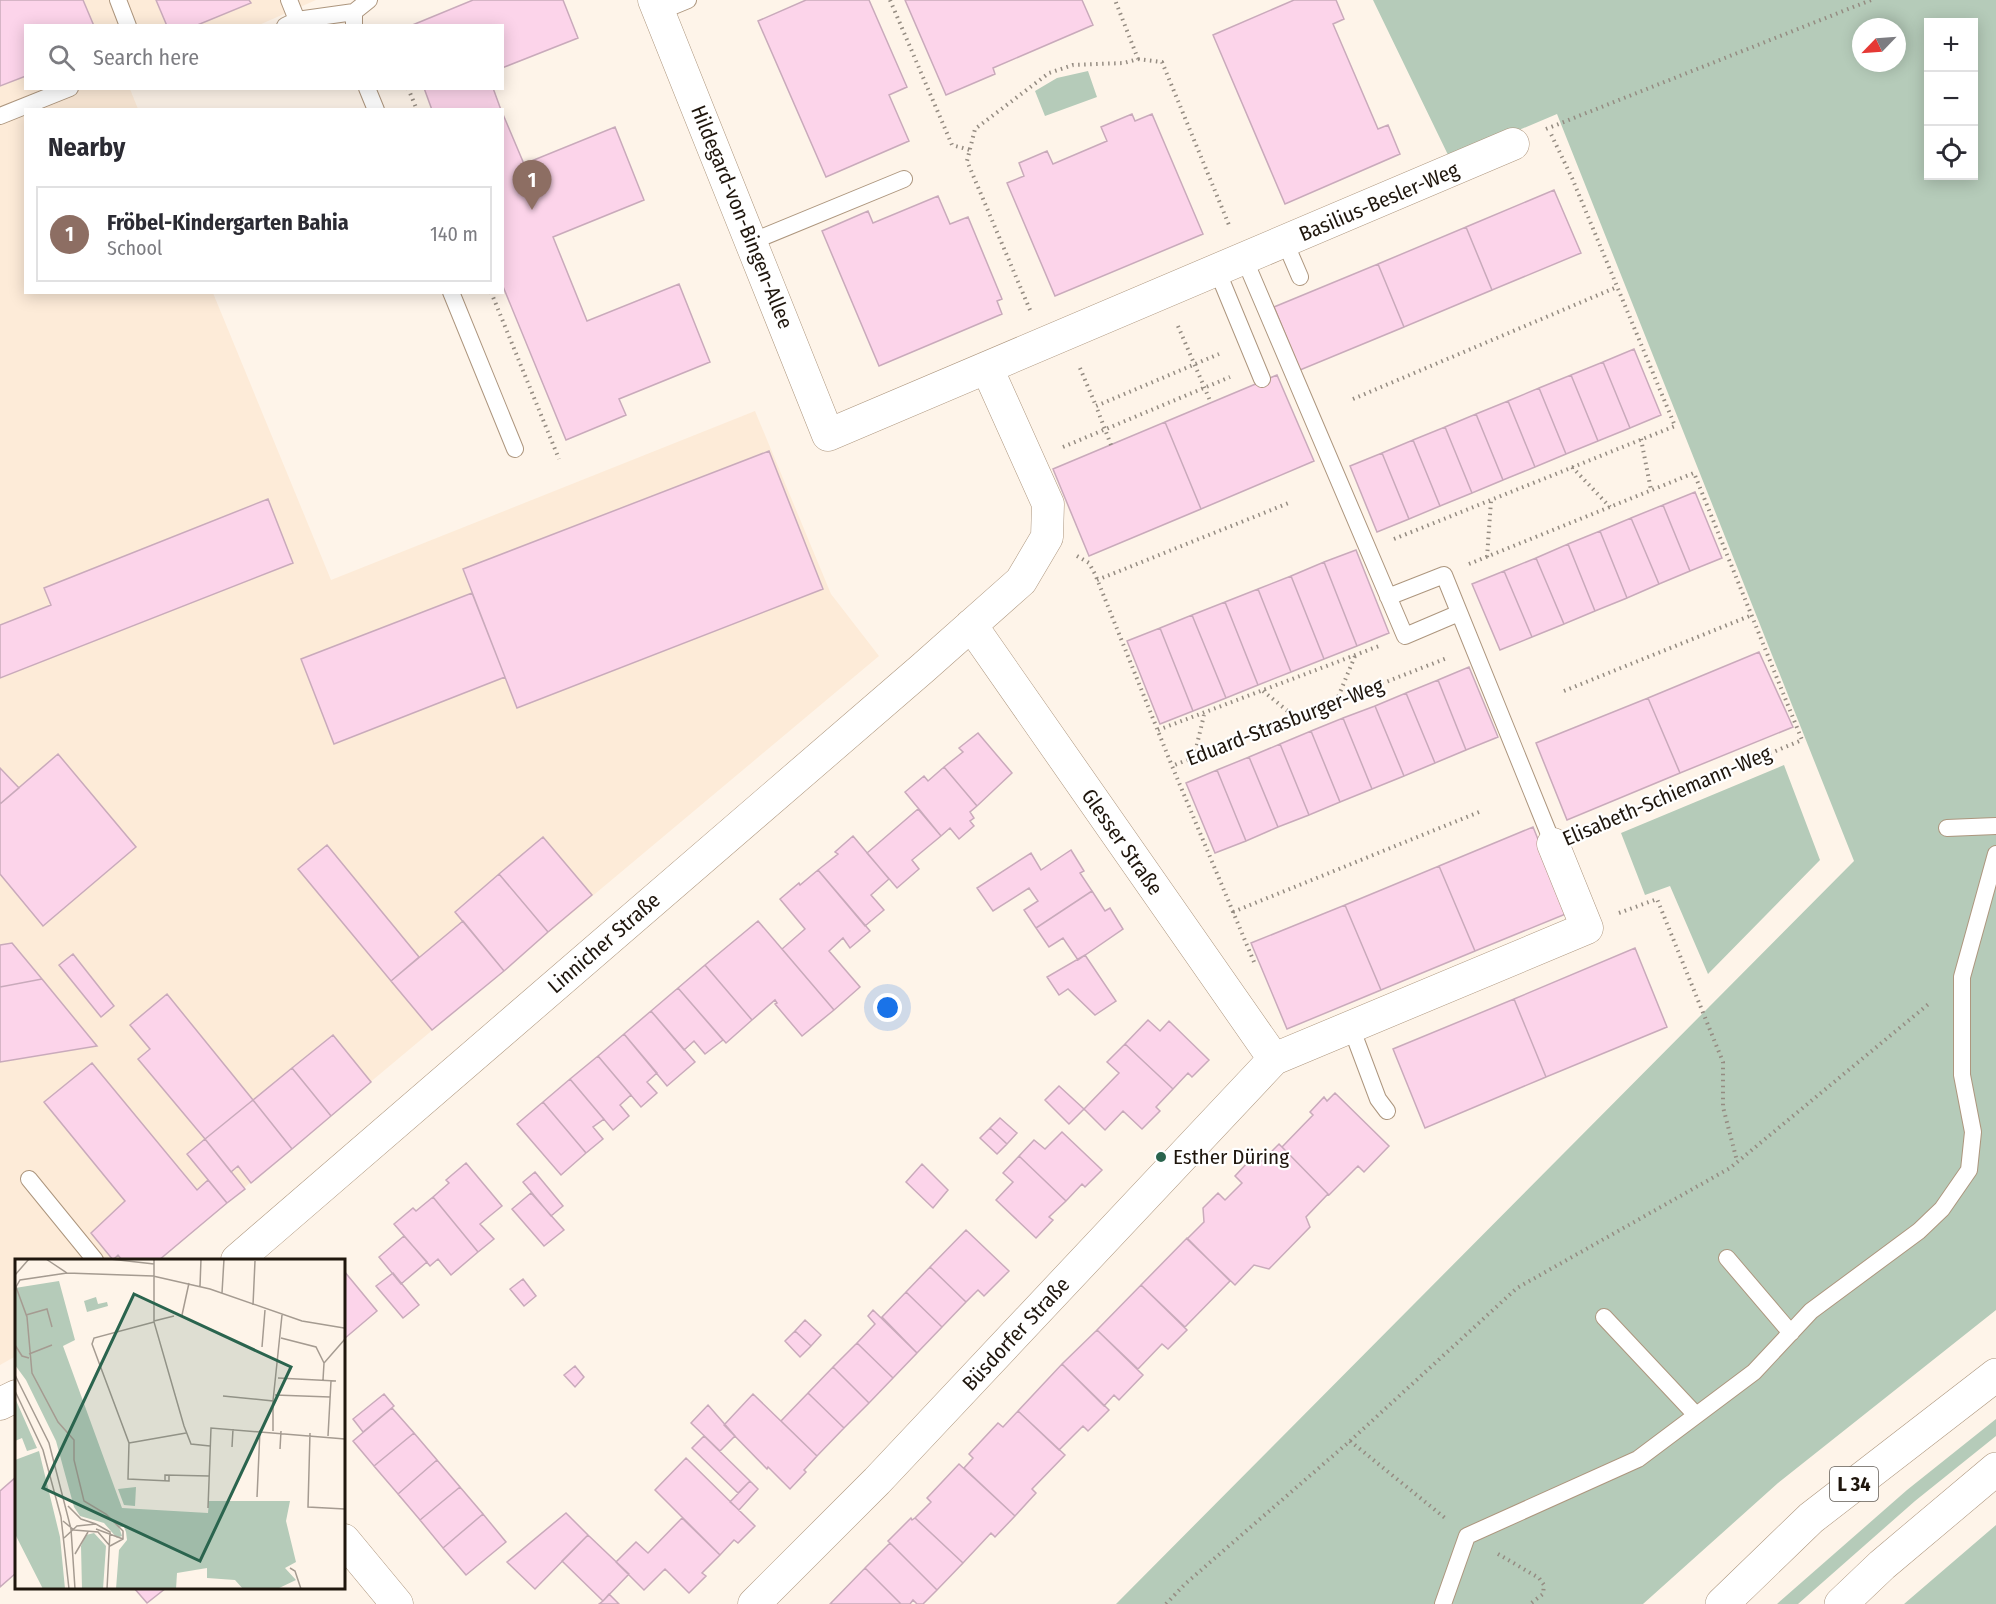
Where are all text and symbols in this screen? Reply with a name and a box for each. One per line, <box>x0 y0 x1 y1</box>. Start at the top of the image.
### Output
north arrow <box>1852 18 1906 72</box>
map controls <box>1924 18 1978 180</box>
button: + <box>1924 18 1978 72</box>
search box <box>24 24 504 90</box>
icon: search <box>45 41 78 74</box>
text: Search here <box>93 44 199 71</box>
button: − <box>1924 72 1978 126</box>
street label: Hildegard-von-Bingen-Allee <box>685 101 799 333</box>
button: locate <box>1924 126 1978 180</box>
text: Nearby <box>48 132 125 163</box>
street label: Basilius-Besler-Weg <box>1295 157 1463 247</box>
pin: 1 <box>512 160 552 210</box>
text: Fröbel-Kindergarten Bahia <box>107 209 349 236</box>
text: 1 <box>65 222 74 246</box>
text: 140 m <box>430 222 478 246</box>
text: School <box>107 236 162 260</box>
street label: Eduard-Strasburger-Weg <box>1183 672 1387 772</box>
street label: Elisabeth-Schiemann-Weg <box>1559 740 1775 852</box>
street label: Glesser Straße <box>1076 784 1168 900</box>
street label: Linnicher Straße <box>542 887 666 999</box>
your location <box>873 993 902 1022</box>
place label: Esther Düring <box>1173 1144 1289 1170</box>
marker: Esther Düring <box>1154 1150 1168 1164</box>
inset map <box>15 1259 345 1589</box>
street label: Büsdorfer Straße <box>957 1272 1075 1396</box>
road number: L 34 <box>1830 1467 1878 1501</box>

